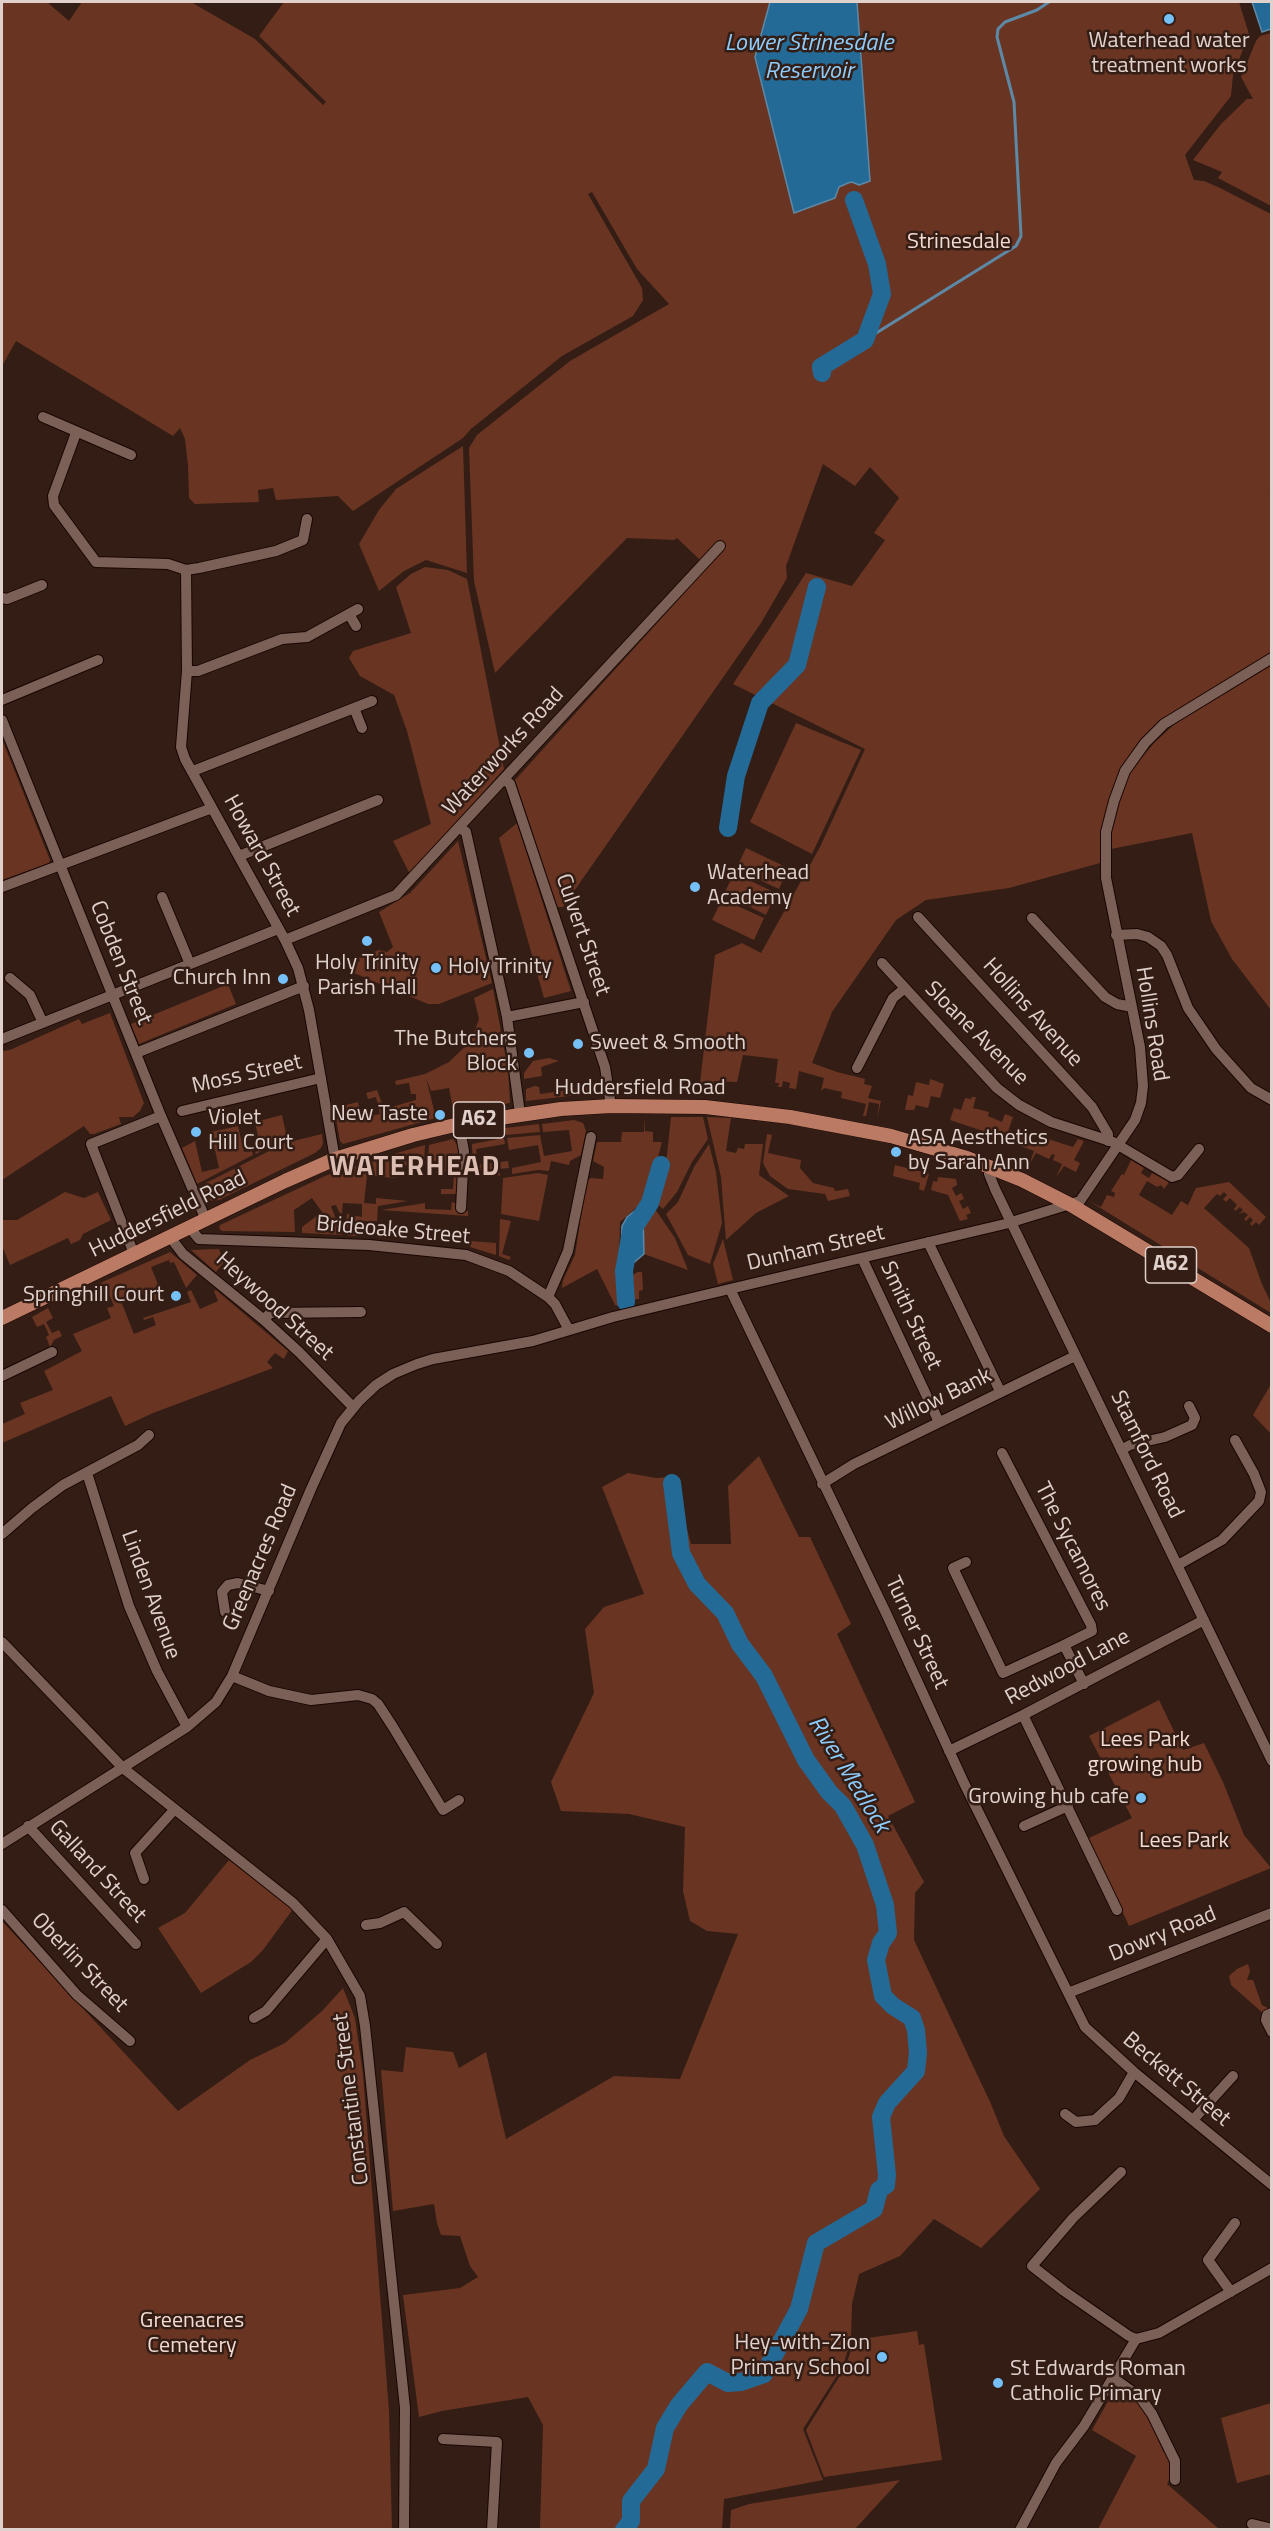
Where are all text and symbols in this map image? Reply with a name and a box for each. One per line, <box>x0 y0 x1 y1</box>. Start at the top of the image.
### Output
marker: Waterhead water treatment works <box>1162 12 1176 26</box>
place label: Waterhead water treatment works <box>1088 29 1250 80</box>
water label: Lower Strinesdale Reservoir <box>725 30 893 86</box>
park label: Strinesdale <box>907 230 1011 256</box>
street label: Waterworks Road <box>438 682 570 822</box>
street label: Howard Street <box>217 791 305 921</box>
place label: Waterhead Academy <box>707 861 809 912</box>
street label: Culvert Street <box>549 871 615 999</box>
marker: Waterhead Academy <box>688 880 702 894</box>
street label: Cobden Street <box>83 897 157 1029</box>
marker: Holy Trinity Parish Hall <box>360 934 374 948</box>
place label: Holy Trinity Parish Hall <box>315 951 419 1002</box>
street label: Hollins Avenue <box>976 953 1088 1073</box>
place label: Holy Trinity <box>448 955 552 981</box>
marker: Holy Trinity <box>429 961 443 975</box>
street label: Hollins Road <box>1129 965 1173 1083</box>
place label: Church Inn <box>173 966 271 992</box>
marker: Church Inn <box>276 972 290 986</box>
street label: Sloane Avenue <box>919 977 1033 1091</box>
place label: The Butchers Block <box>394 1027 517 1078</box>
place label: Sweet & Smooth <box>590 1031 746 1057</box>
marker: Sweet & Smooth <box>571 1037 585 1051</box>
marker: The Butchers Block <box>522 1046 536 1060</box>
street label: Moss Street <box>189 1050 305 1100</box>
street label: Huddersfield Road <box>554 1076 726 1102</box>
place label: New Taste <box>331 1102 428 1128</box>
road number: A62 <box>454 1102 504 1138</box>
place label: Violet Hill Court <box>208 1106 293 1158</box>
marker: New Taste <box>433 1108 447 1122</box>
marker: Violet Hill Court <box>189 1125 203 1139</box>
place label: ASA Aesthetics by Sarah Ann <box>908 1126 1048 1178</box>
marker: ASA Aesthetics by Sarah Ann <box>889 1145 903 1159</box>
district label: WATERHEAD <box>329 1151 501 1185</box>
street label: Huddersfield Road <box>85 1166 251 1264</box>
street label: Brideoake Street <box>315 1211 471 1251</box>
street label: Dunham Street <box>745 1220 887 1278</box>
street label: Heywood Street <box>210 1247 338 1367</box>
road number: A62 <box>1146 1247 1196 1283</box>
street label: Smith Street <box>873 1258 947 1374</box>
place label: Springhill Court <box>23 1283 164 1309</box>
marker: Springhill Court <box>169 1289 183 1303</box>
street label: Willow Bank <box>882 1363 996 1437</box>
street label: Stamford Road <box>1104 1387 1188 1523</box>
street label: The Sycamores <box>1028 1478 1116 1616</box>
street label: Greenacres Road <box>218 1481 304 1635</box>
street label: Linden Avenue <box>114 1527 186 1663</box>
street label: Turner Street <box>878 1573 954 1693</box>
street label: Redwood Lane <box>1001 1624 1135 1712</box>
water label: River Medlock <box>801 1711 895 1839</box>
park label: Lees Park growing hub <box>1088 1728 1202 1780</box>
place label: Growing hub cafe <box>968 1785 1129 1811</box>
marker: Growing hub cafe <box>1134 1791 1148 1805</box>
street label: Galland Street <box>43 1815 151 1929</box>
park label: Lees Park <box>1139 1829 1229 1855</box>
street label: Dowry Road <box>1106 1902 1220 1968</box>
street label: Oberlin Street <box>25 1908 133 2018</box>
street label: Constantine Street <box>328 2012 376 2186</box>
street label: Beckett Street <box>1117 2027 1235 2133</box>
park label: Greenacres Cemetery <box>140 2309 244 2360</box>
place label: Hey-with-Zion Primary School <box>730 2331 870 2382</box>
marker: Hey-with-Zion Primary School <box>875 2350 889 2364</box>
place label: St Edwards Roman Catholic Primary <box>1010 2357 1186 2408</box>
marker: St Edwards Roman Catholic Primary <box>991 2376 1005 2390</box>

